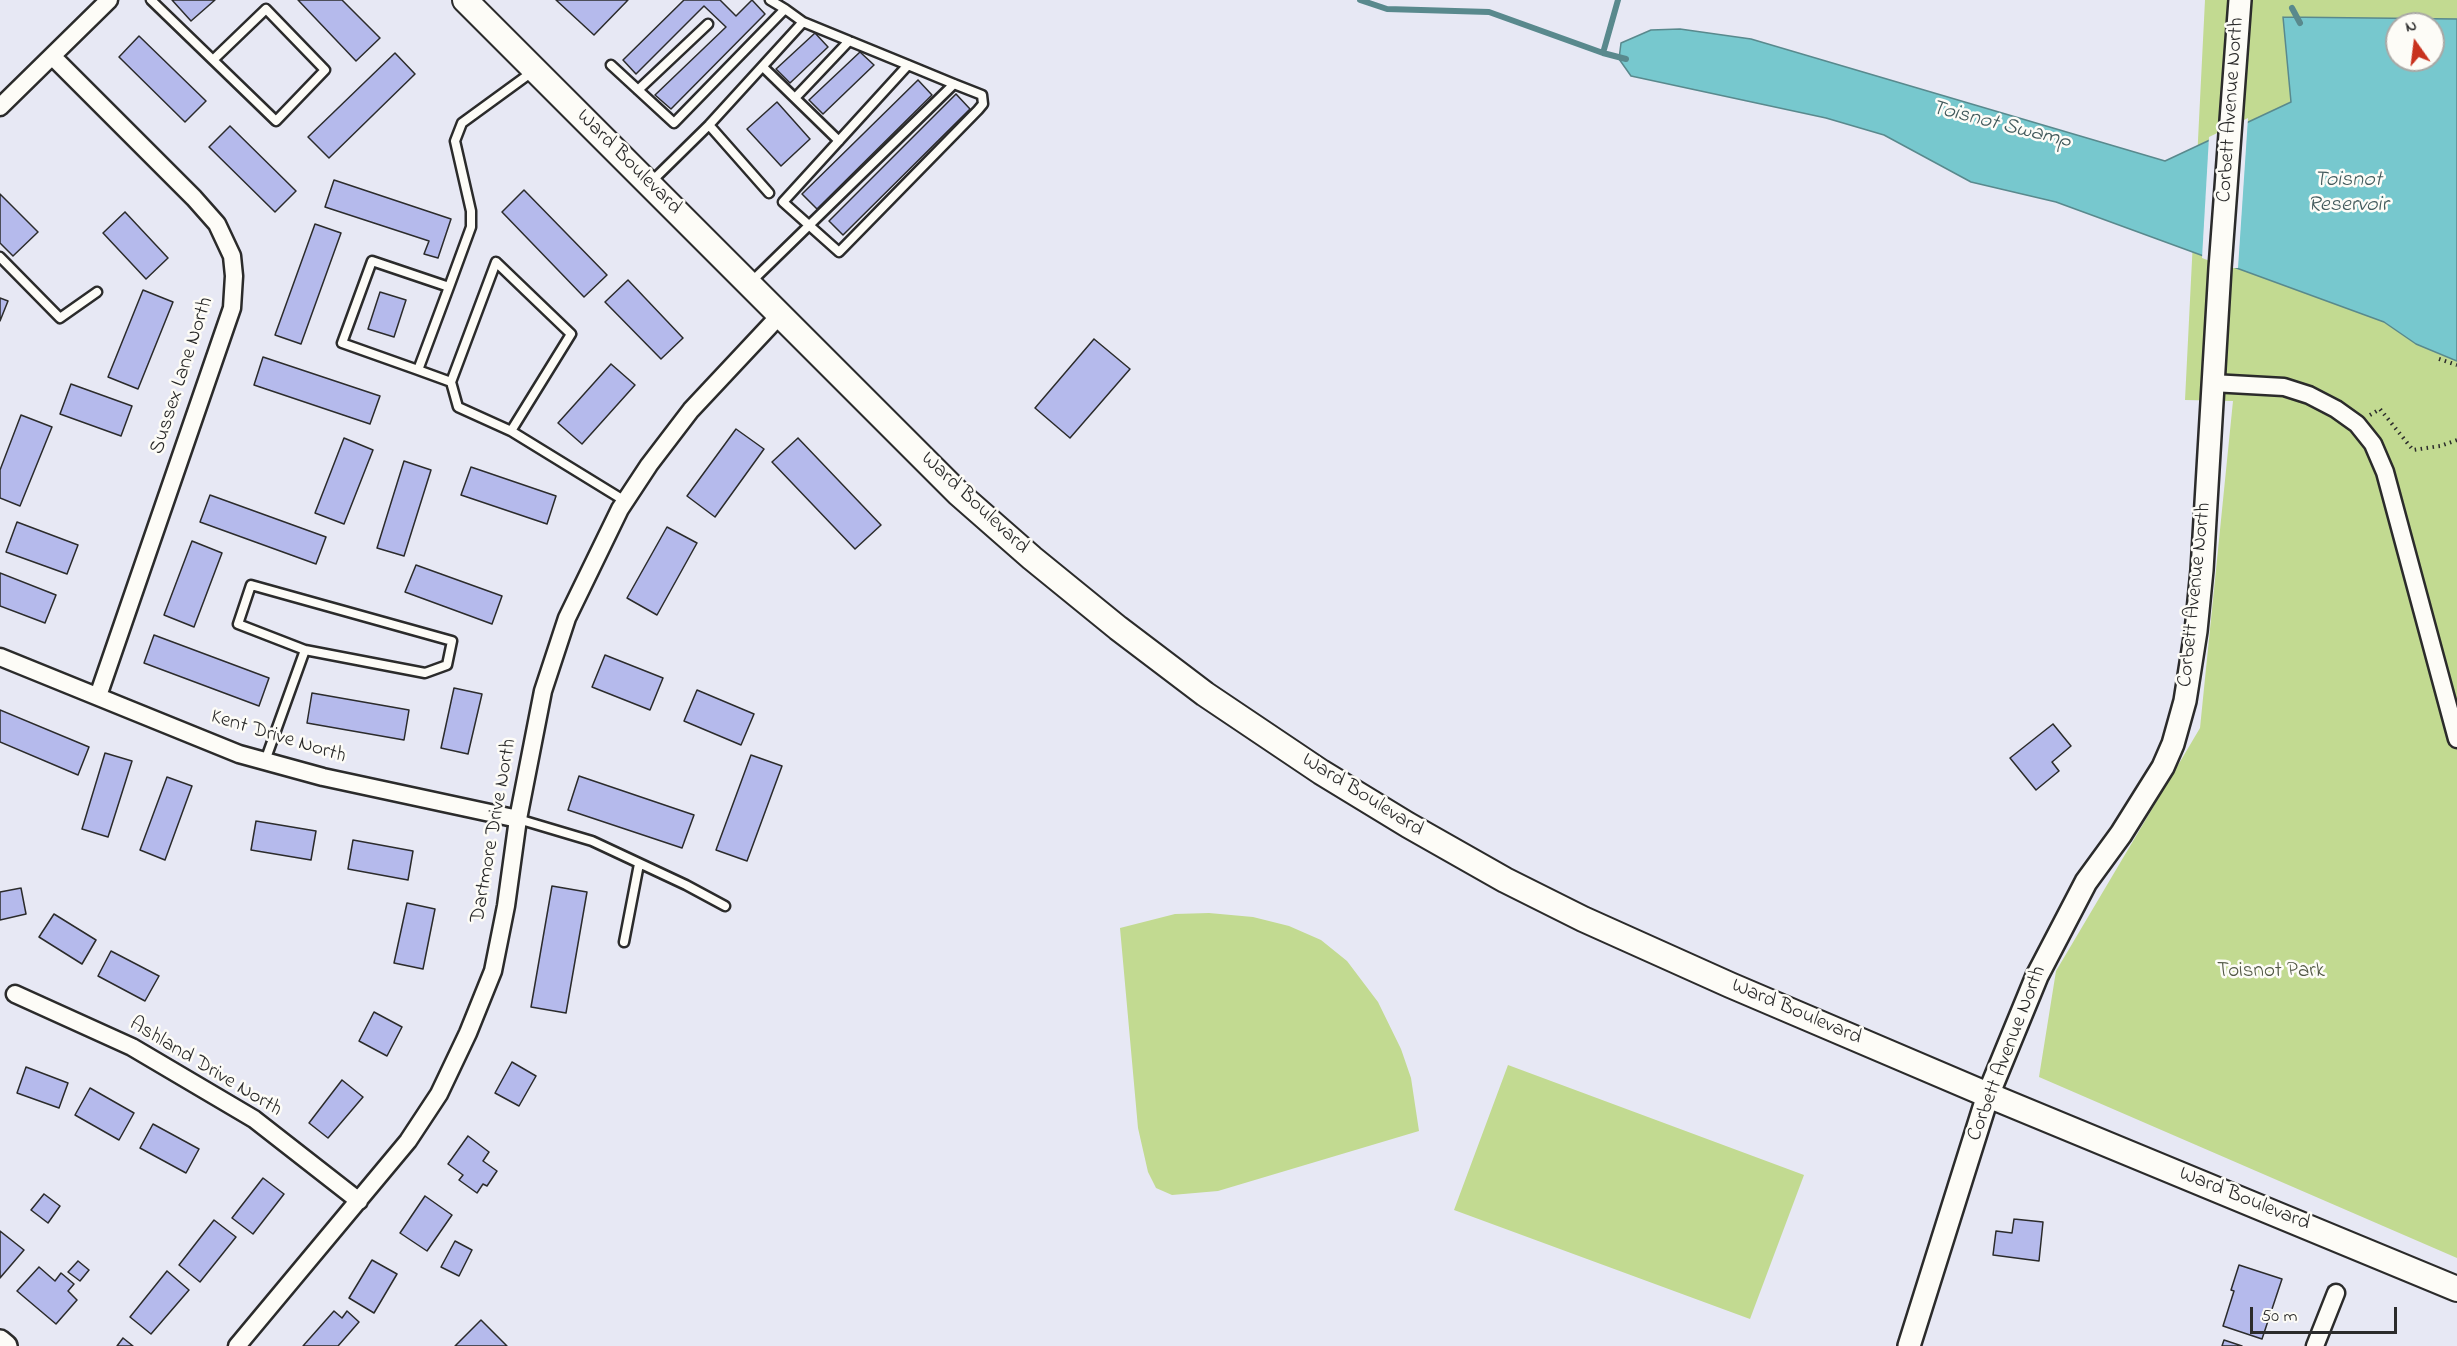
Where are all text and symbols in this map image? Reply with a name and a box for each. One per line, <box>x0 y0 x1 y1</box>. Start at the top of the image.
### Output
north arrow <box>2385 12 2445 72</box>
text: N <box>2403 14 2419 39</box>
street label: Corbett Avenue North <box>2213 17 2251 203</box>
water label: Toisnot Swamp <box>1928 96 2074 156</box>
street label: Ward Boulevard <box>570 105 686 221</box>
water label: Toisnot Reservoir <box>2308 168 2388 220</box>
street label: Sussex Lane North <box>146 294 220 458</box>
street label: Ward Boulevard <box>915 447 1033 561</box>
street label: Corbett Avenue North <box>2174 501 2218 689</box>
street label: Kent Drive North <box>207 705 349 771</box>
street label: Dartmore Drive North <box>466 737 524 925</box>
street label: Ward Boulevard <box>1296 749 1428 843</box>
park label: Toisnot Park <box>2217 960 2325 986</box>
street label: Corbett Avenue North <box>1963 963 2053 1145</box>
street label: Ward Boulevard <box>1727 974 1865 1052</box>
street label: Ashland Drive North <box>124 1012 286 1124</box>
street label: Ward Boulevard <box>2175 1162 2313 1238</box>
scale bar <box>2253 1295 2400 1333</box>
text: 50 m <box>2261 1304 2298 1330</box>

